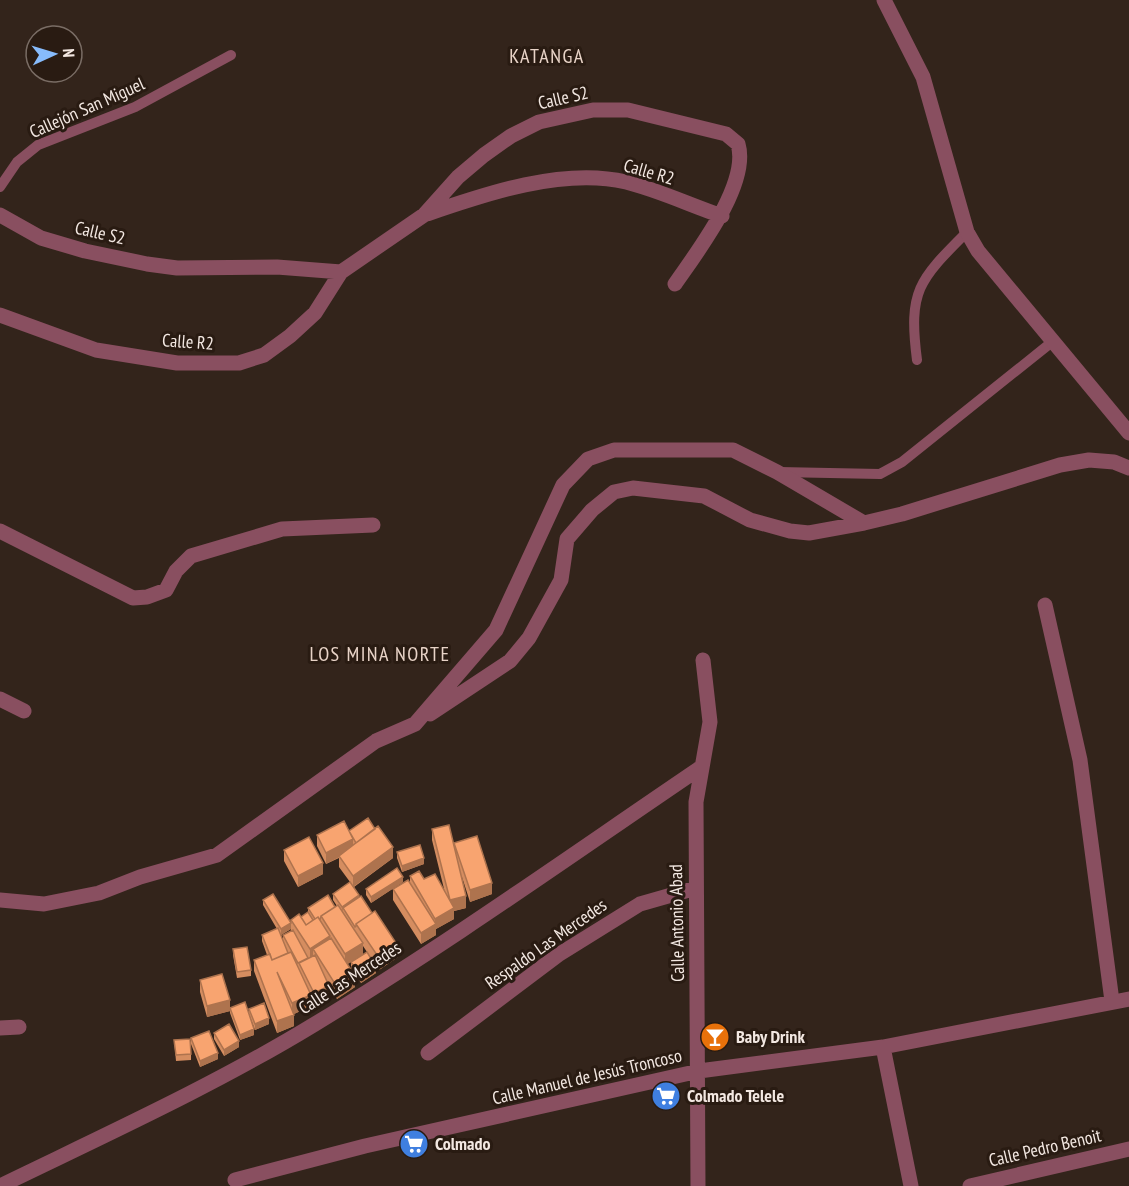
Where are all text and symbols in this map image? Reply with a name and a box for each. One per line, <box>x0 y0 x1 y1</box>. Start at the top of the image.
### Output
north arrow <box>24 24 84 84</box>
district label: KATANGA <box>509 43 585 69</box>
text: N <box>59 48 79 58</box>
street label: Callejón San Miguel <box>26 72 149 143</box>
street label: Calle S2 <box>536 81 590 114</box>
street label: Calle R2 <box>621 153 677 190</box>
street label: Calle S2 <box>73 216 127 249</box>
street label: Calle R2 <box>161 328 215 355</box>
district label: LOS MINA NORTE <box>309 641 451 667</box>
street label: Calle Antonio Abad <box>664 864 689 982</box>
street label: Respaldo Las Mercedes <box>481 893 611 994</box>
street label: Calle Las Mercedes <box>294 936 405 1019</box>
bar icon: Baby Drink <box>699 1021 731 1053</box>
place label: Baby Drink <box>736 1025 805 1048</box>
street label: Calle Manuel de Jesús Troncoso <box>490 1043 684 1110</box>
supermarket icon: Colmado Telele <box>650 1080 682 1112</box>
place label: Colmado Telele <box>687 1084 784 1107</box>
street label: Calle Pedro Benoit <box>986 1123 1103 1172</box>
supermarket icon: Colmado <box>398 1128 430 1160</box>
place label: Colmado <box>435 1132 490 1155</box>

